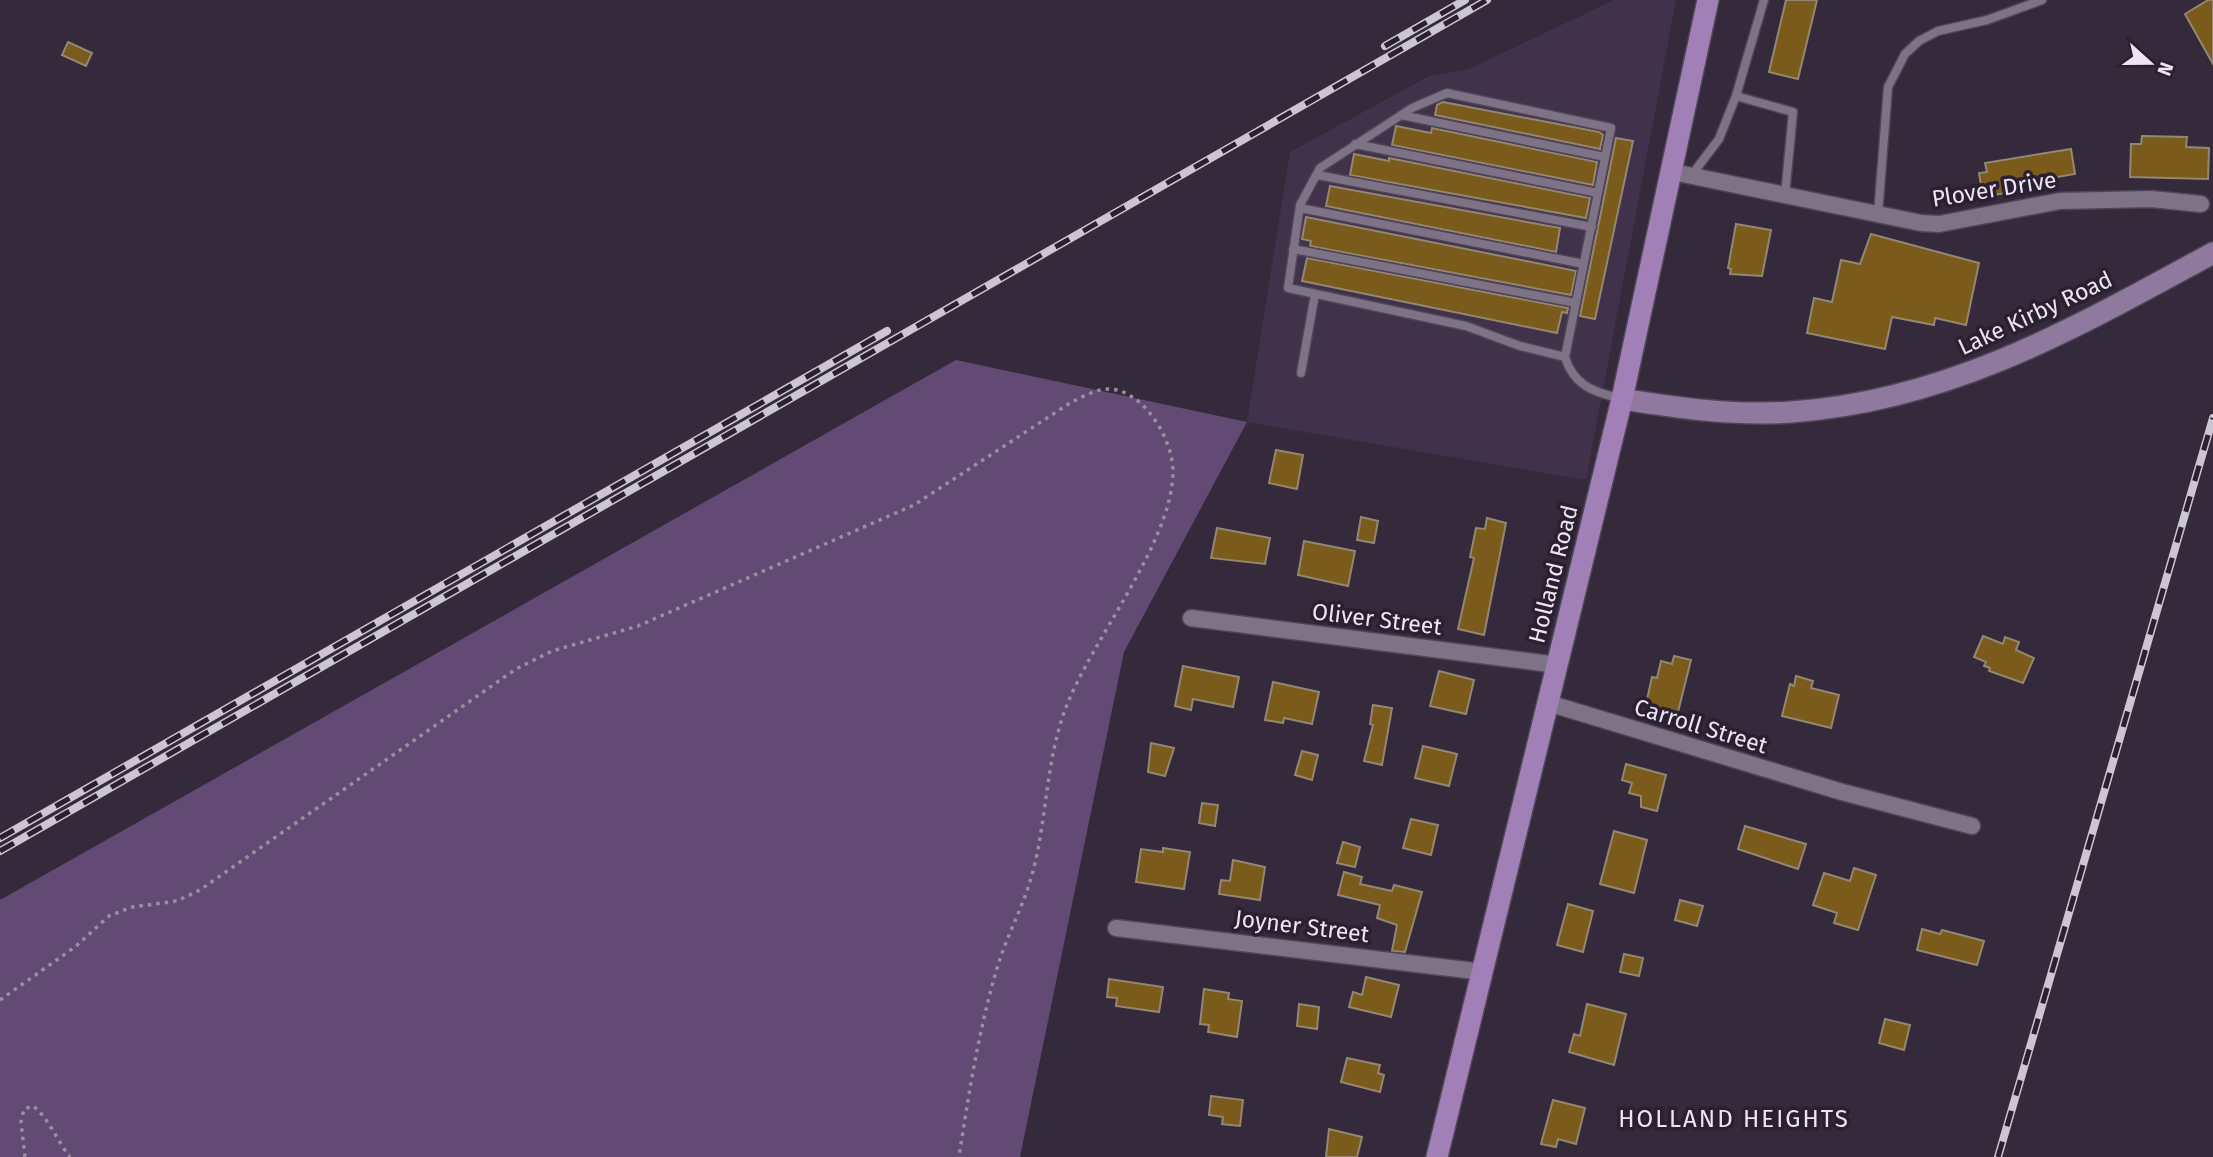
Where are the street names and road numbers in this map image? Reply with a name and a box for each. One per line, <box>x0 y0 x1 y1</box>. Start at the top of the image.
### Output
street label: Plover Drive <box>1930 165 2058 213</box>
street label: Lake Kirby Road <box>1953 265 2117 361</box>
street label: Holland Road <box>1522 502 1584 646</box>
street label: Oliver Street <box>1311 597 1444 641</box>
street label: Carroll Street <box>1631 692 1772 760</box>
street label: Joyner Street <box>1233 904 1371 948</box>

